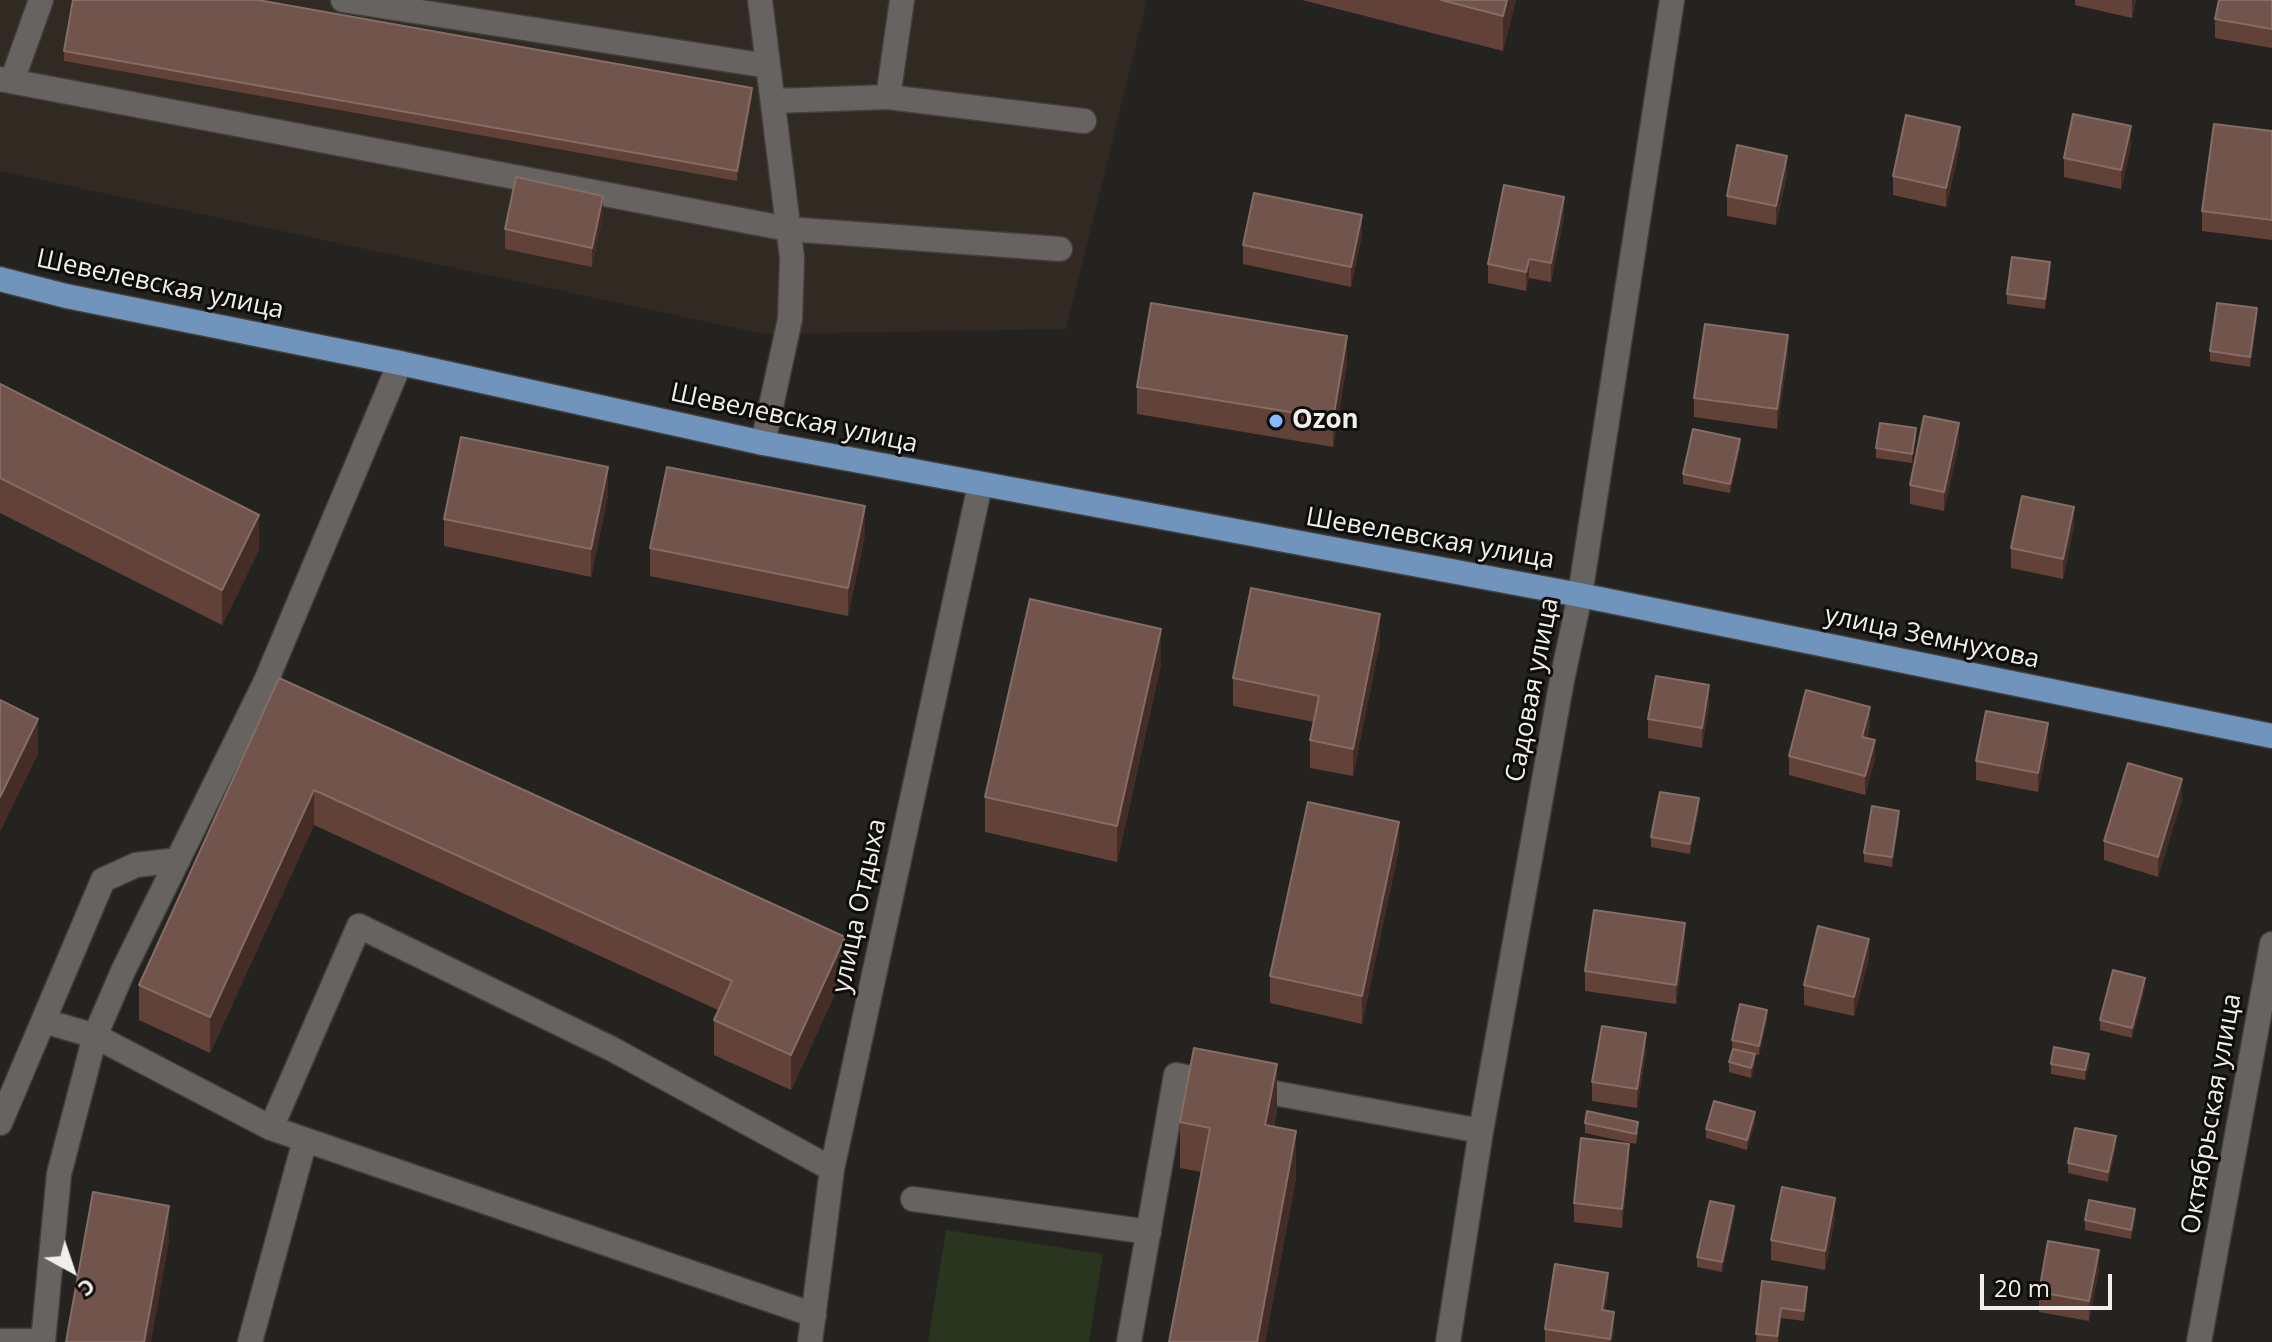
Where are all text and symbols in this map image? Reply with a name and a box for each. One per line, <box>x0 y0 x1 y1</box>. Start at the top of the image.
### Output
street label: Шевелевская улица <box>34 244 286 326</box>
street label: Шевелевская улица <box>668 378 920 460</box>
place label: Ozon <box>1292 405 1359 437</box>
marker: Ozon <box>1267 412 1285 430</box>
street label: Шевелевская улица <box>1303 502 1557 576</box>
street label: Садовая улица <box>1500 595 1566 785</box>
street label: улица Земнухова <box>1822 600 2042 676</box>
street label: улица Отдыха <box>826 816 894 996</box>
street label: Октябрьская улица <box>2175 991 2249 1237</box>
north arrow <box>32 1230 112 1310</box>
scale bar <box>1984 1258 2116 1308</box>
text: 20 m <box>1994 1271 2050 1304</box>
text: С <box>72 1272 102 1304</box>

